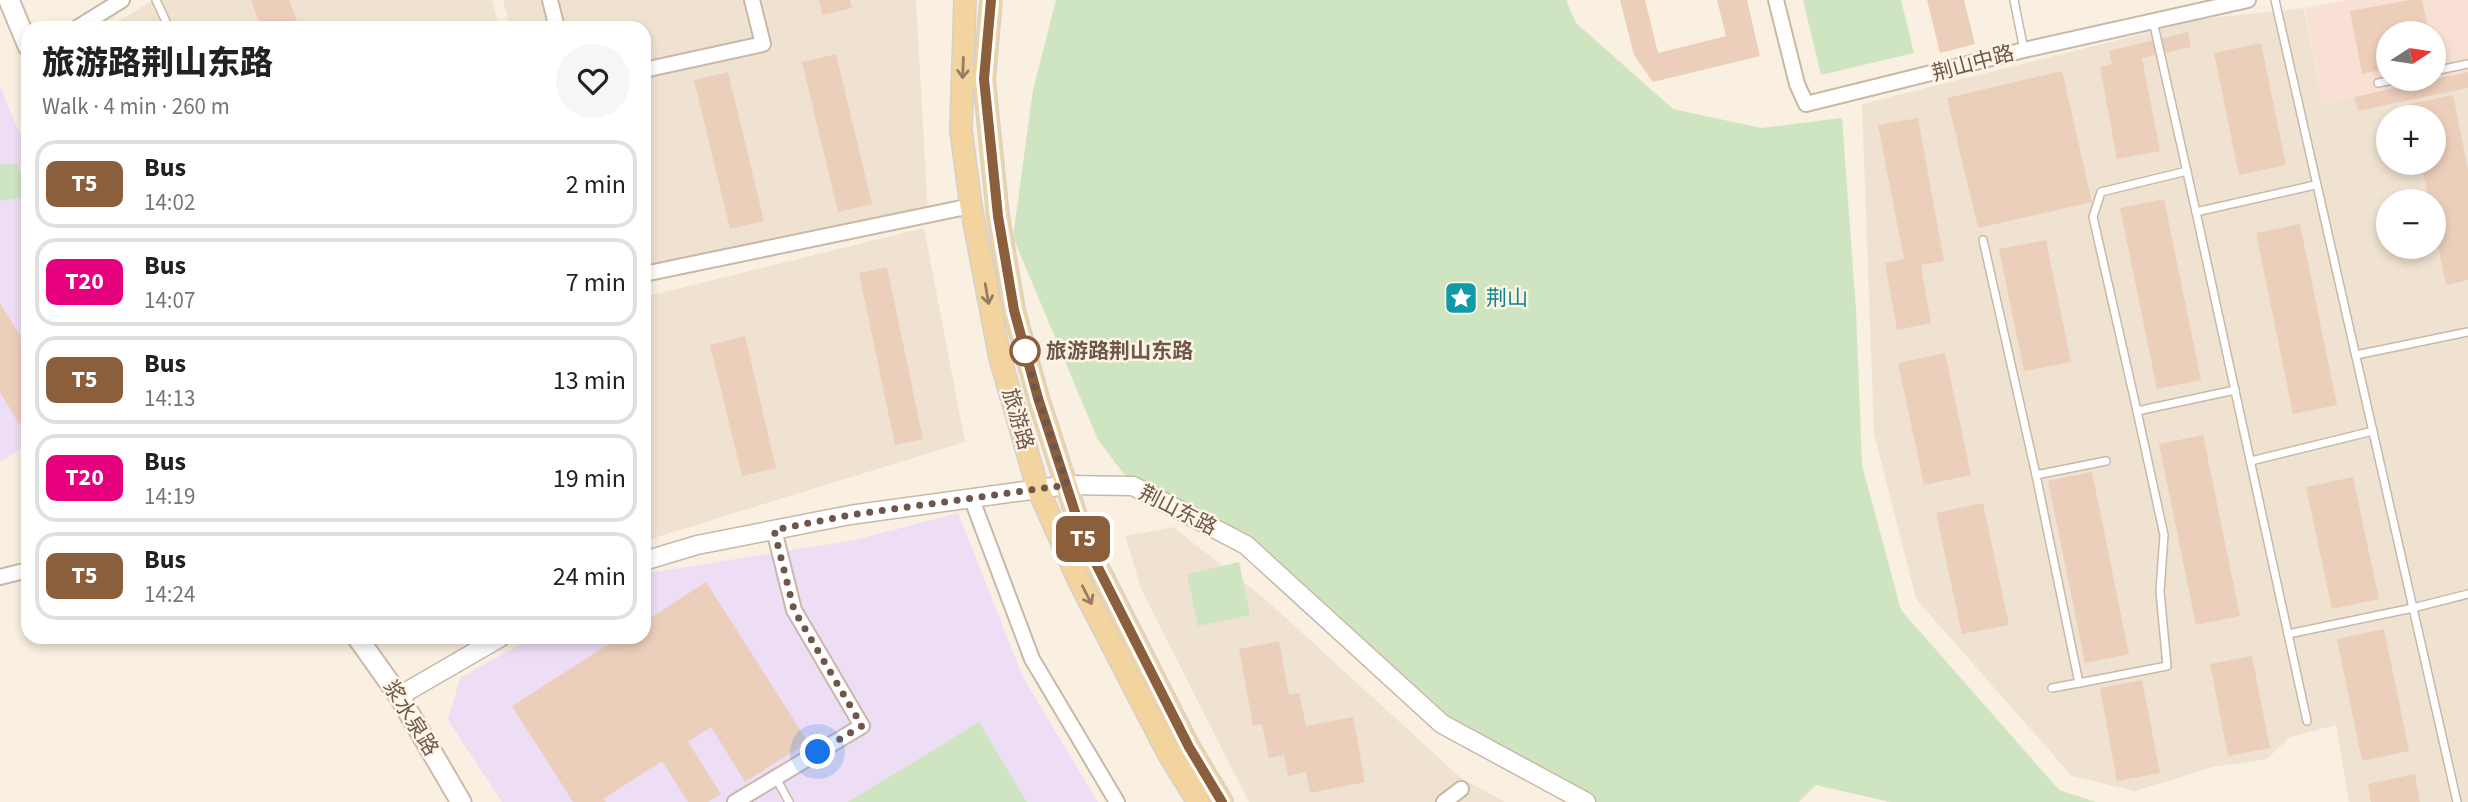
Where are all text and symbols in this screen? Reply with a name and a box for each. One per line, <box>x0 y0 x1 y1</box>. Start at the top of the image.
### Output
north arrow <box>2376 21 2446 91</box>
map controls <box>2376 21 2446 259</box>
street label: 荆山中路 <box>1929 38 2017 88</box>
text: 旅游路荆山东路 <box>42 40 273 87</box>
button: heart <box>556 44 630 118</box>
one-way arrow <box>956 56 970 79</box>
text: Walk · 4 min · 260 m <box>42 90 230 123</box>
button: + <box>2376 105 2446 175</box>
text: Bus <box>144 149 186 186</box>
text: T5 <box>71 166 98 201</box>
text: 2 min <box>566 166 626 203</box>
text: 14:02 <box>144 186 195 219</box>
button: − <box>2376 189 2446 259</box>
text: Bus <box>144 247 186 284</box>
text: T20 <box>65 264 104 299</box>
text: 7 min <box>566 264 626 301</box>
place icon: 荆山 <box>1442 279 1480 317</box>
one-way arrow <box>981 282 994 305</box>
place label: 荆山 <box>1486 283 1528 313</box>
text: 14:07 <box>144 284 195 317</box>
marker: 旅游路荆山东路 <box>1010 336 1040 366</box>
place label: 旅游路荆山东路 <box>1046 336 1193 366</box>
text: Bus <box>144 345 186 382</box>
text: T5 <box>71 362 98 397</box>
text: 13 min <box>553 362 626 399</box>
text: 14:13 <box>144 382 195 415</box>
street label: 旅游路 <box>995 385 1041 453</box>
text: Bus <box>144 443 186 480</box>
text: T20 <box>65 460 104 495</box>
text: 19 min <box>553 460 626 497</box>
street label: 荆山东路 <box>1134 478 1222 542</box>
text: 14:19 <box>144 480 195 513</box>
line badge: T5 <box>1052 516 1114 562</box>
text: T5 <box>1070 521 1096 556</box>
text: Bus <box>144 541 186 578</box>
text: T5 <box>71 558 98 593</box>
text: 24 min <box>553 558 626 595</box>
text: 14:24 <box>144 578 195 611</box>
one-way arrow <box>1080 584 1094 605</box>
street label: 浆水泉路 <box>376 674 446 762</box>
your location <box>800 734 835 769</box>

